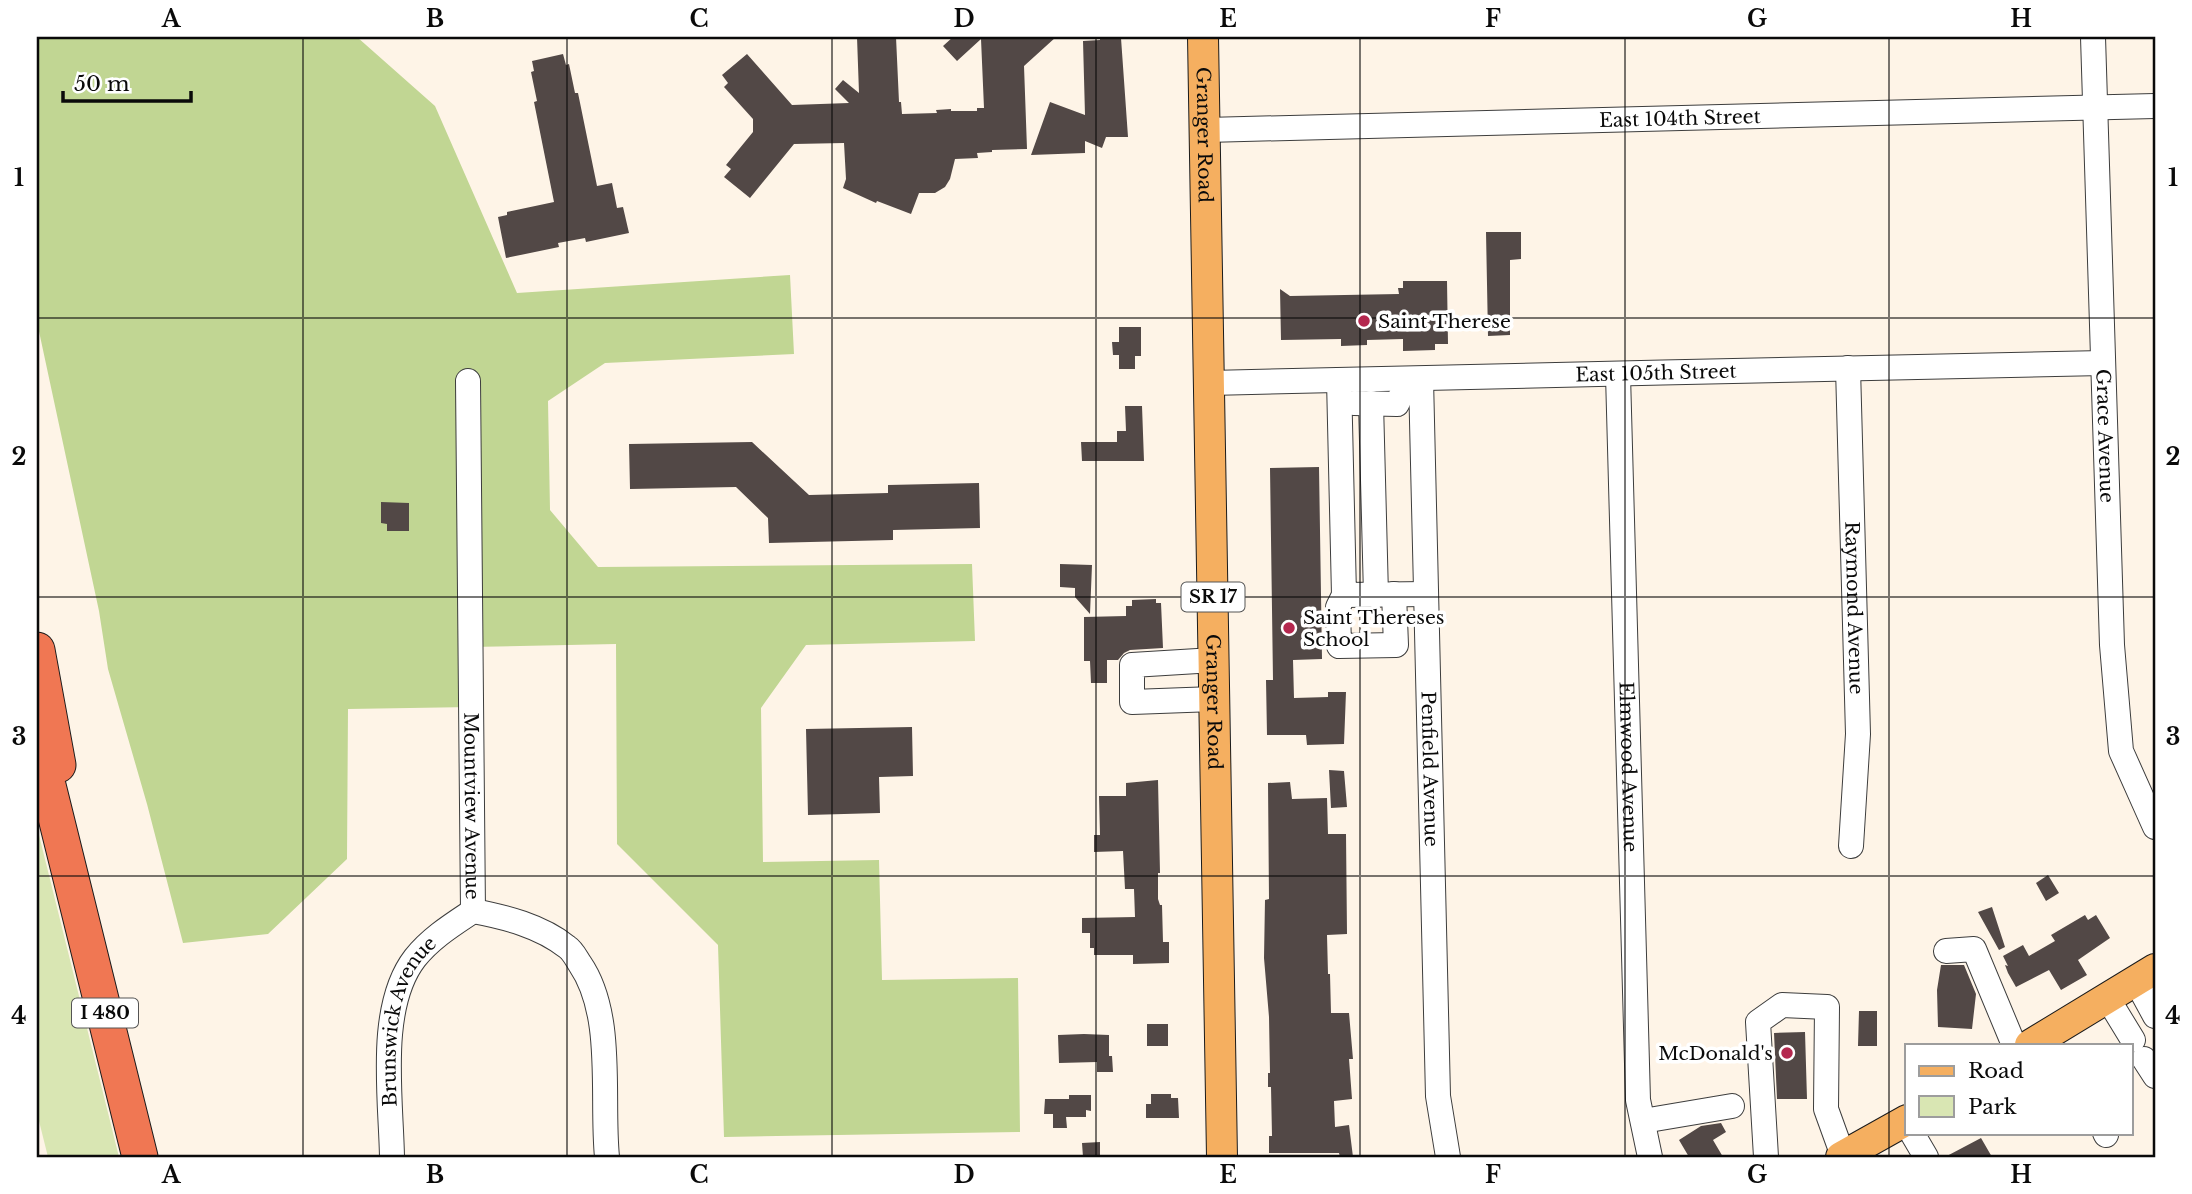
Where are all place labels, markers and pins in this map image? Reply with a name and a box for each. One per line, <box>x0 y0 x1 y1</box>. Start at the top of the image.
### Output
place label: Saint Therese <box>1378 310 1511 333</box>
marker: Saint Therese <box>1356 313 1372 329</box>
place label: Saint Thereses School <box>1303 606 1445 651</box>
marker: Saint Thereses School <box>1281 620 1297 636</box>
place label: McDonald's <box>1658 1042 1773 1065</box>
marker: McDonald's <box>1779 1045 1795 1061</box>

